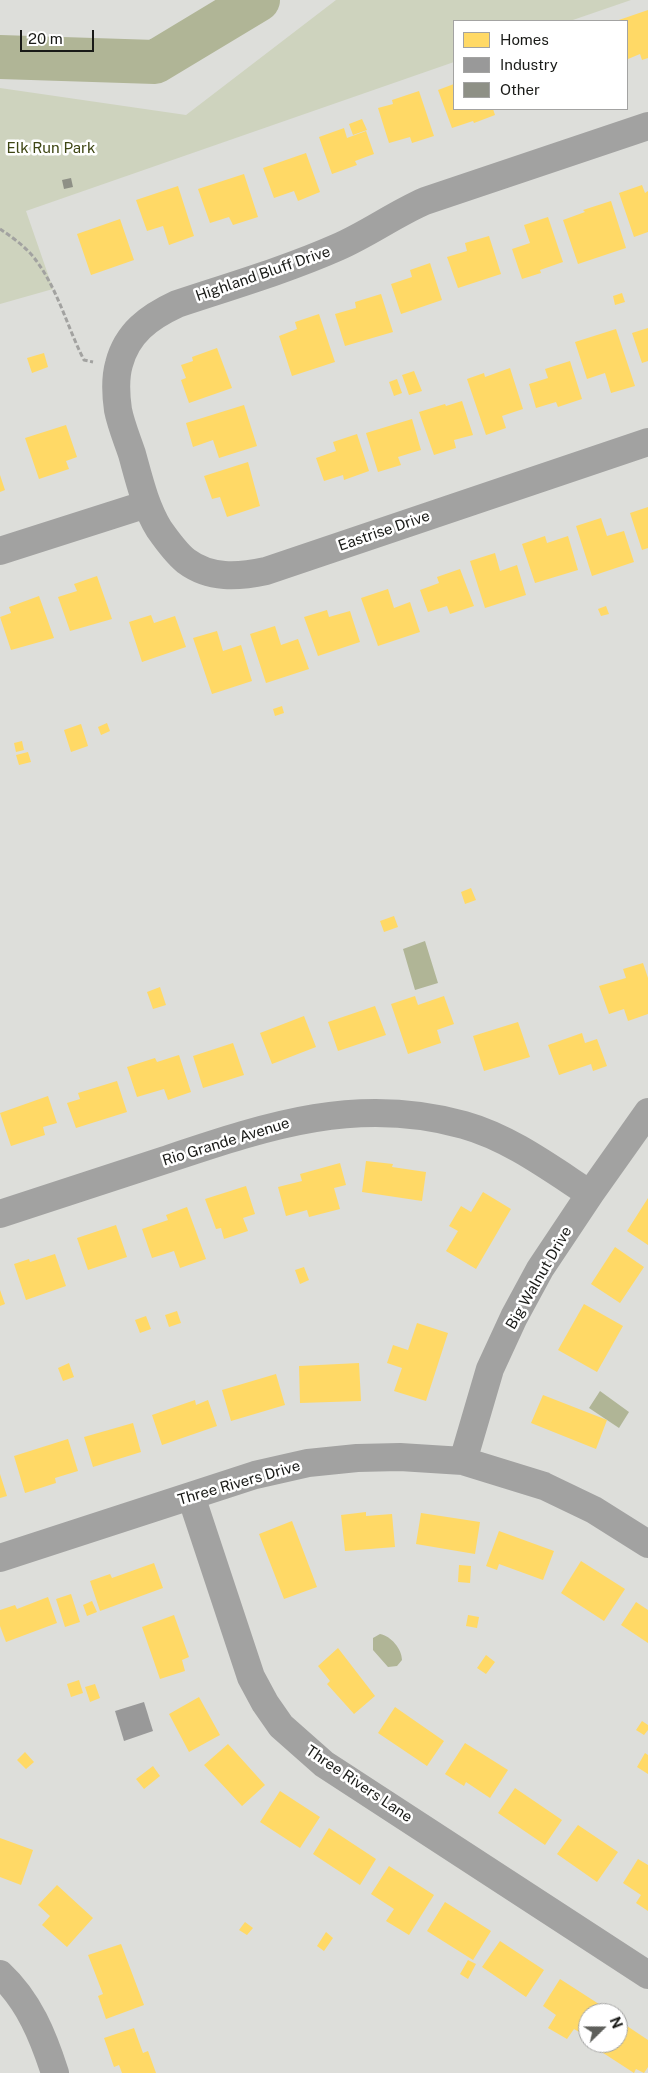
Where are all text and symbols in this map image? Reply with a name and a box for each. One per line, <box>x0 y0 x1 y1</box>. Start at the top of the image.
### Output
scale bar <box>22 20 96 52</box>
legend <box>453 20 628 110</box>
text: 20 m <box>28 30 63 47</box>
text: Homes <box>500 31 549 48</box>
text: Industry <box>500 56 558 73</box>
text: Other <box>500 81 540 98</box>
park label: Elk Run Park <box>7 139 95 157</box>
street label: Highland Bluff Drive <box>193 242 333 306</box>
street label: Eastrise Drive <box>336 507 432 555</box>
street label: Rio Grande Avenue <box>160 1114 292 1170</box>
street label: Big Walnut Drive <box>502 1223 576 1333</box>
street label: Three Rivers Drive <box>176 1457 302 1509</box>
street label: Three Rivers Lane <box>302 1742 416 1826</box>
north arrow <box>578 2003 628 2053</box>
text: N <box>607 2015 625 2031</box>

